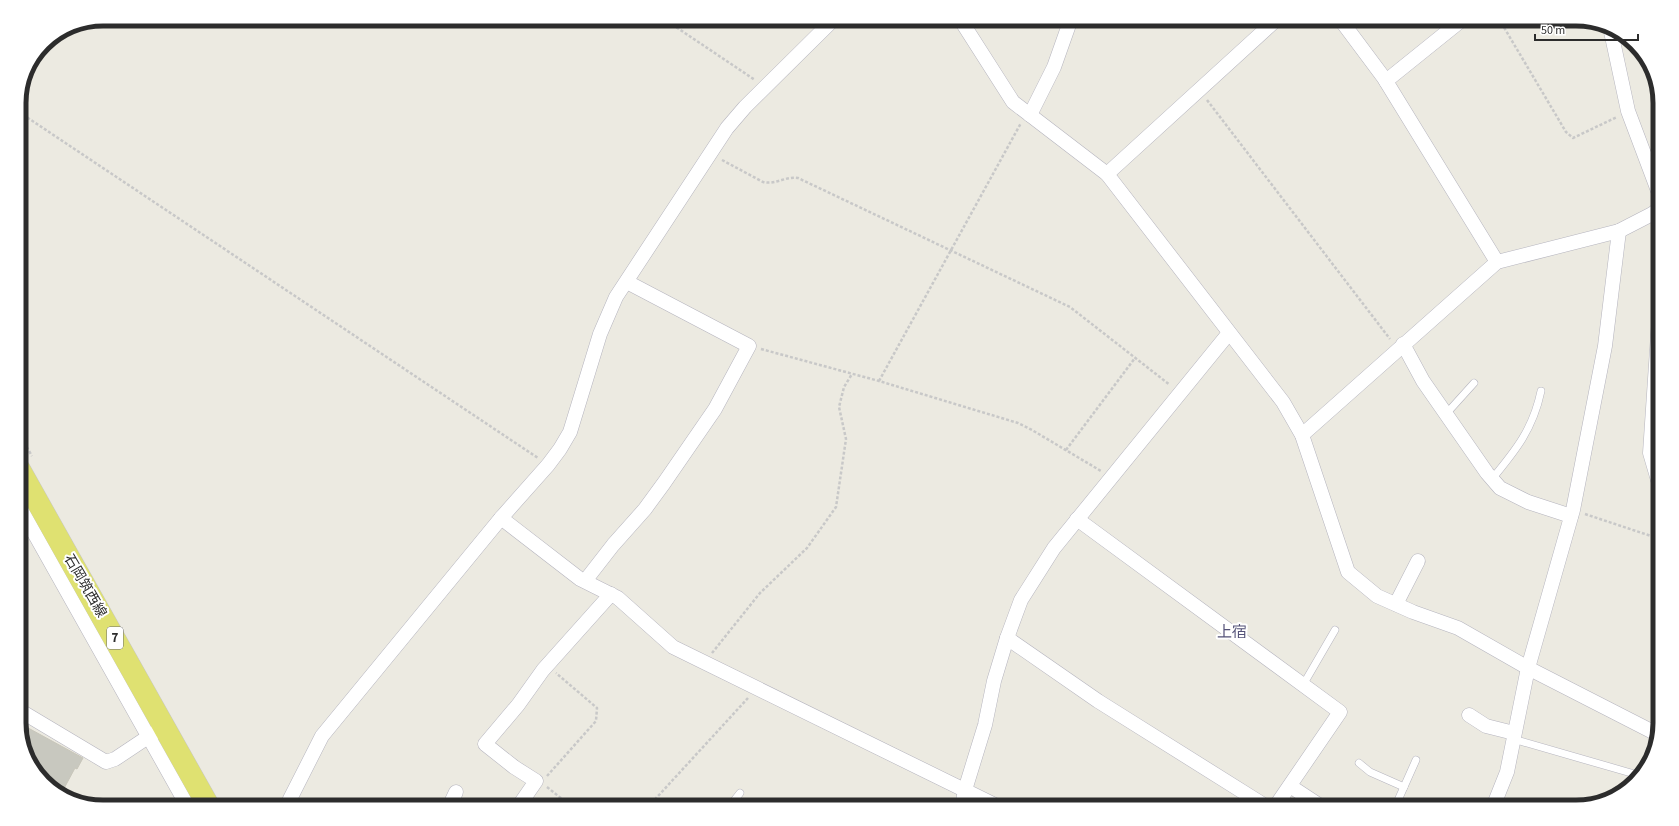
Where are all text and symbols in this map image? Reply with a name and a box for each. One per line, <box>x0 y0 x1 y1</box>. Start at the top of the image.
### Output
scale bar <box>1535 16 1638 42</box>
text: 50 m <box>1541 22 1565 39</box>
street label: 石岡筑西線 <box>59 551 111 621</box>
district label: 上宿 <box>1217 622 1247 643</box>
road number: 7 <box>107 627 123 649</box>

